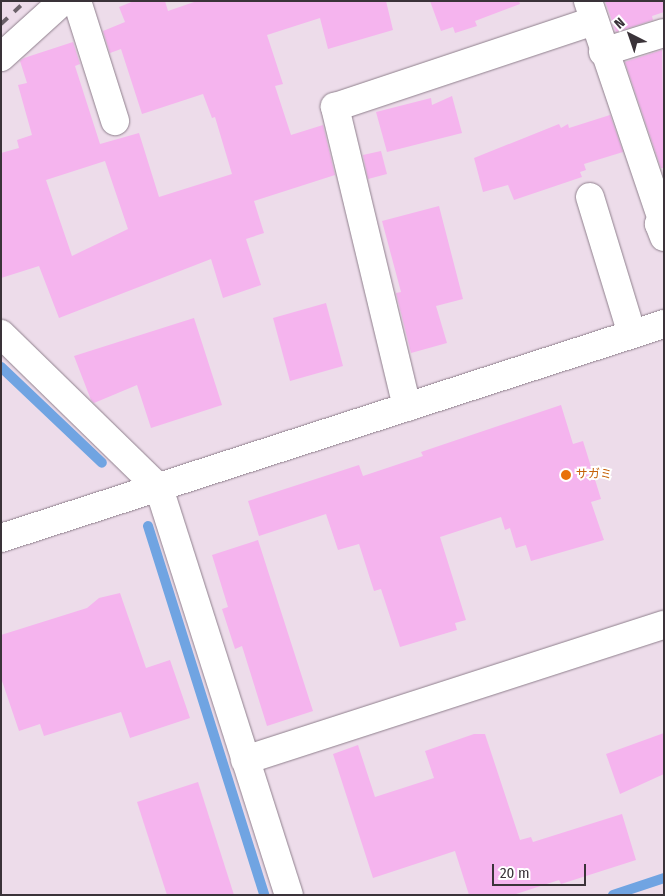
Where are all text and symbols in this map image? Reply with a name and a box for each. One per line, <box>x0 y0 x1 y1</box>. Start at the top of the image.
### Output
north arrow <box>605 10 655 60</box>
text: N <box>611 14 629 32</box>
place label: サガミ <box>576 468 612 482</box>
marker: サガミ <box>560 469 572 481</box>
scale bar <box>495 854 589 886</box>
text: 20 m <box>500 864 530 882</box>

